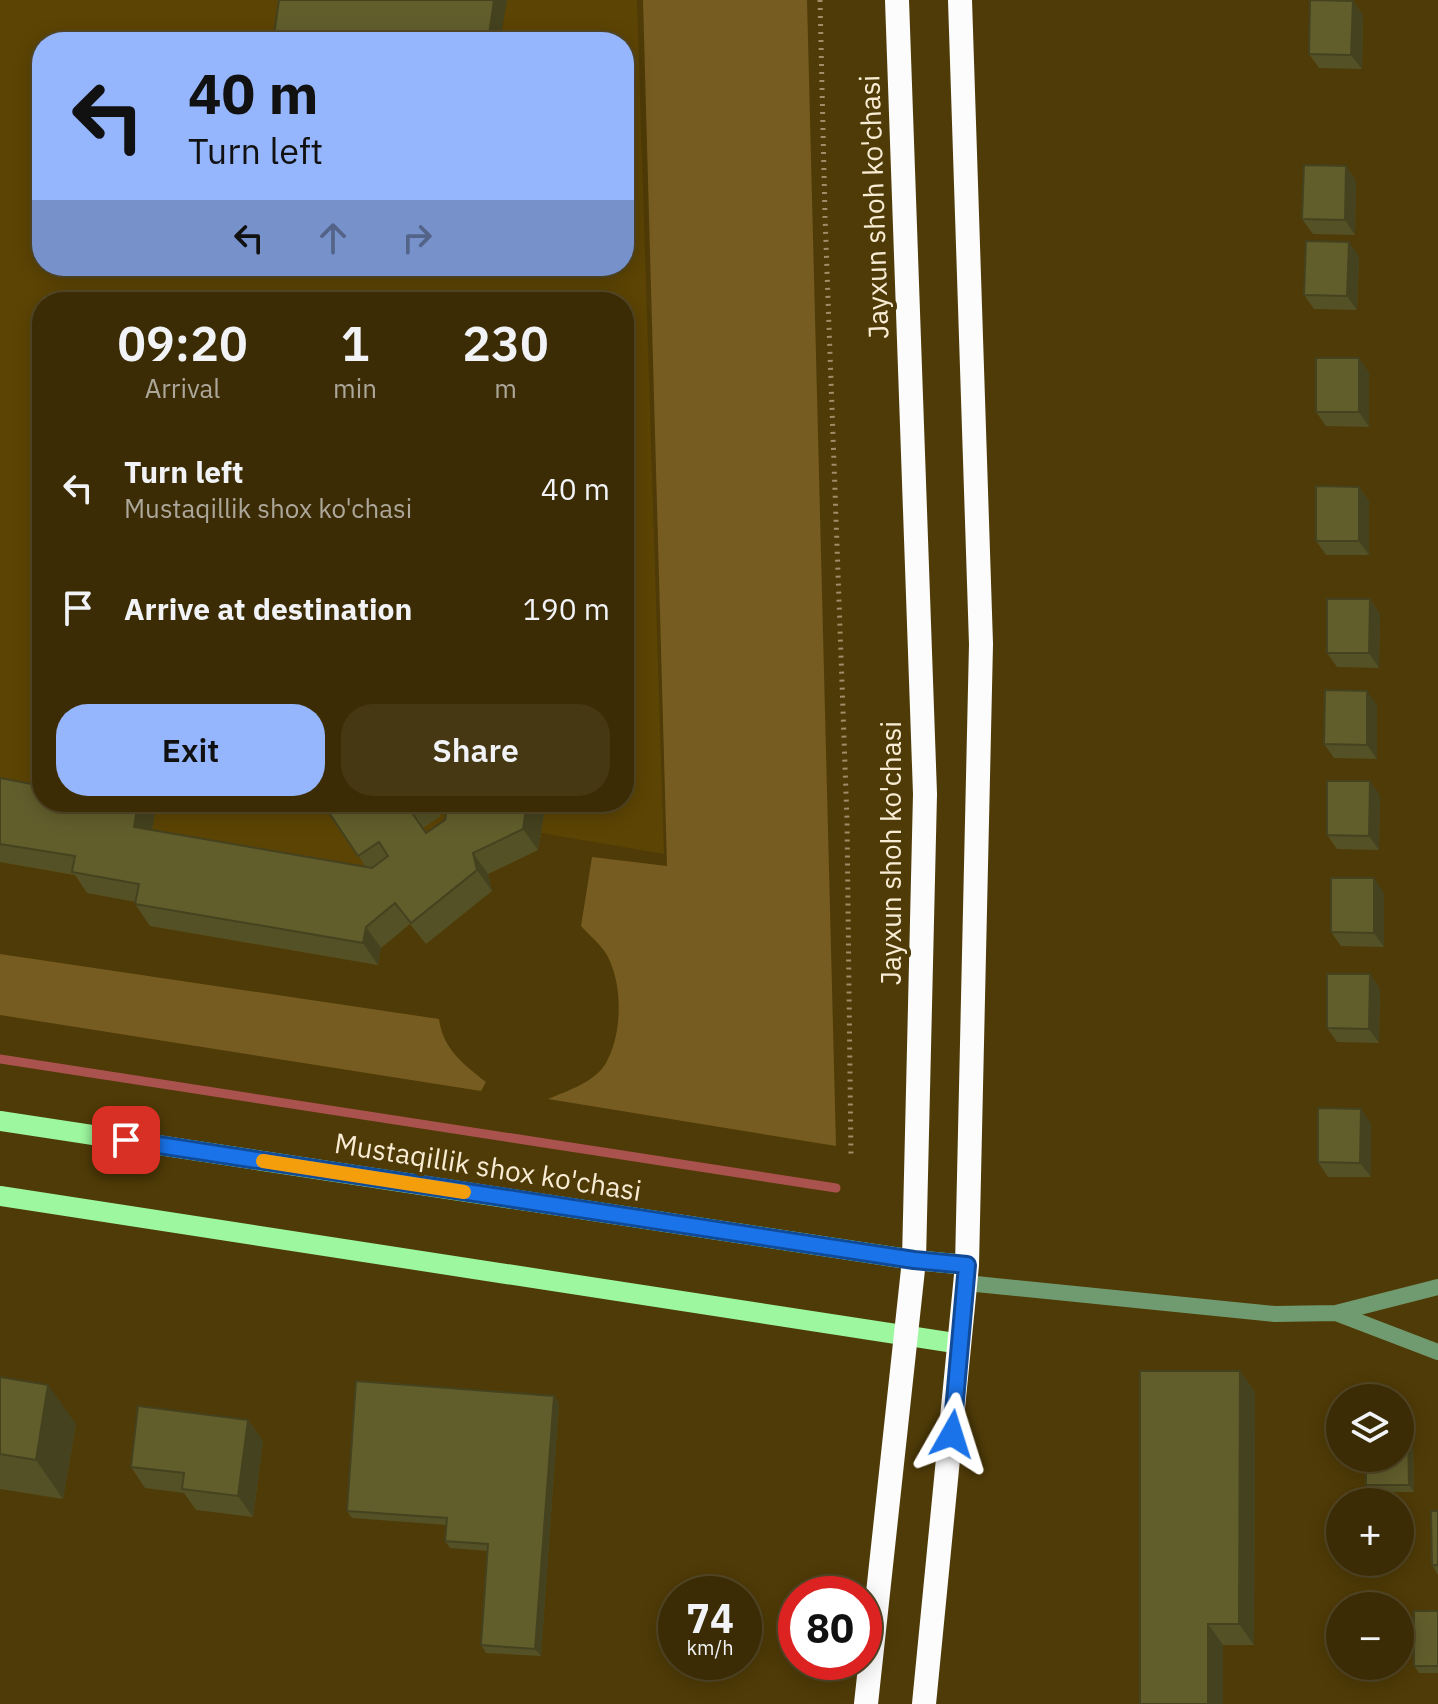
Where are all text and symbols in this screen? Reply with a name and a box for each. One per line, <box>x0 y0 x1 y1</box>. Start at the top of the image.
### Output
text: 40 m <box>188 57 318 129</box>
icon: left <box>56 64 160 168</box>
street label: Jayxun shoh ko'chasi <box>850 74 897 340</box>
text: Turn left <box>188 127 323 174</box>
icon: left <box>227 216 271 260</box>
icon: ahead <box>311 216 355 260</box>
icon: right <box>395 216 439 260</box>
text: 09:20 <box>117 312 248 374</box>
text: 1 <box>341 312 369 374</box>
text: 230 <box>462 312 549 374</box>
text: Arrival <box>145 371 220 405</box>
text: min <box>333 371 377 405</box>
text: m <box>494 371 517 405</box>
text: Turn left <box>124 452 243 491</box>
icon: left <box>56 466 100 510</box>
text: 40 m <box>541 469 610 508</box>
text: Mustaqillik shox ko'chasi <box>124 491 412 525</box>
icon: arrive <box>56 586 100 630</box>
text: Arrive at destination <box>124 589 412 628</box>
text: 190 m <box>523 589 610 628</box>
button: Exit <box>56 704 325 796</box>
button: Share <box>341 704 610 796</box>
street label: Jayxun shoh ko'chasi <box>872 721 909 985</box>
pin <box>92 1106 160 1174</box>
icon: arrive <box>104 1118 148 1162</box>
street label: Mustaqillik shox ko'chasi <box>332 1124 644 1209</box>
map controls <box>1326 1384 1414 1680</box>
button: layers <box>1326 1384 1414 1472</box>
position arrow <box>910 1392 994 1476</box>
button: + <box>1326 1488 1414 1576</box>
speed limit sign: 80 <box>778 1576 882 1680</box>
text: 74 <box>686 1592 734 1644</box>
button: − <box>1326 1592 1414 1680</box>
text: km/h <box>686 1634 734 1661</box>

